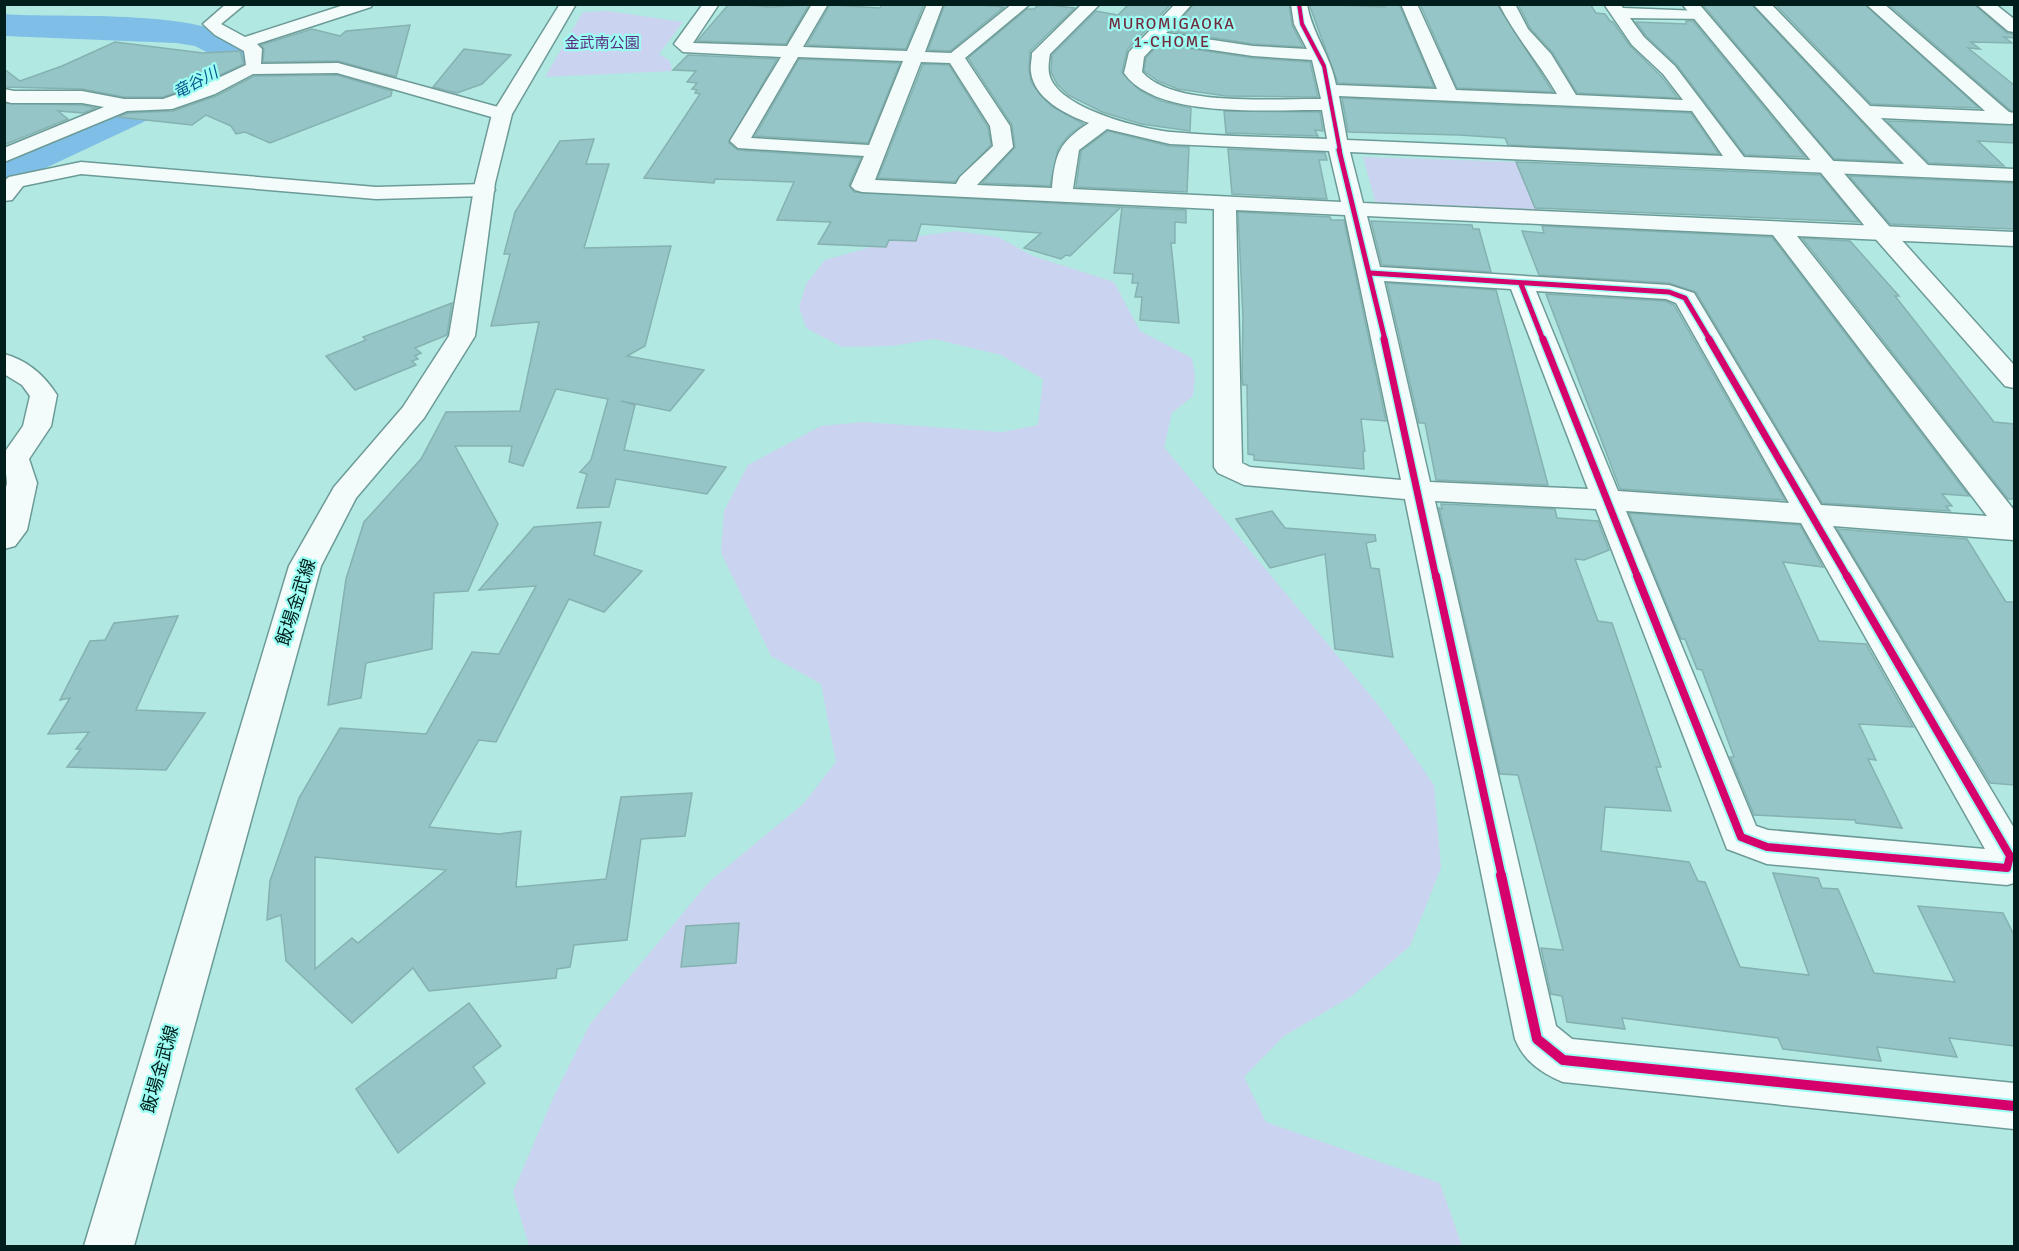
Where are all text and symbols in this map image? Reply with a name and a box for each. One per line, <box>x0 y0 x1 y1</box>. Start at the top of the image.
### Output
district label: MUROMIGAOKA 1-CHOME <box>1108 14 1236 52</box>
park label: 金武南公園 <box>564 34 640 52</box>
water label: 竜谷川 <box>170 62 223 103</box>
street label: 飯場金武線 <box>272 556 320 648</box>
street label: 飯場金武線 <box>137 1023 183 1115</box>

